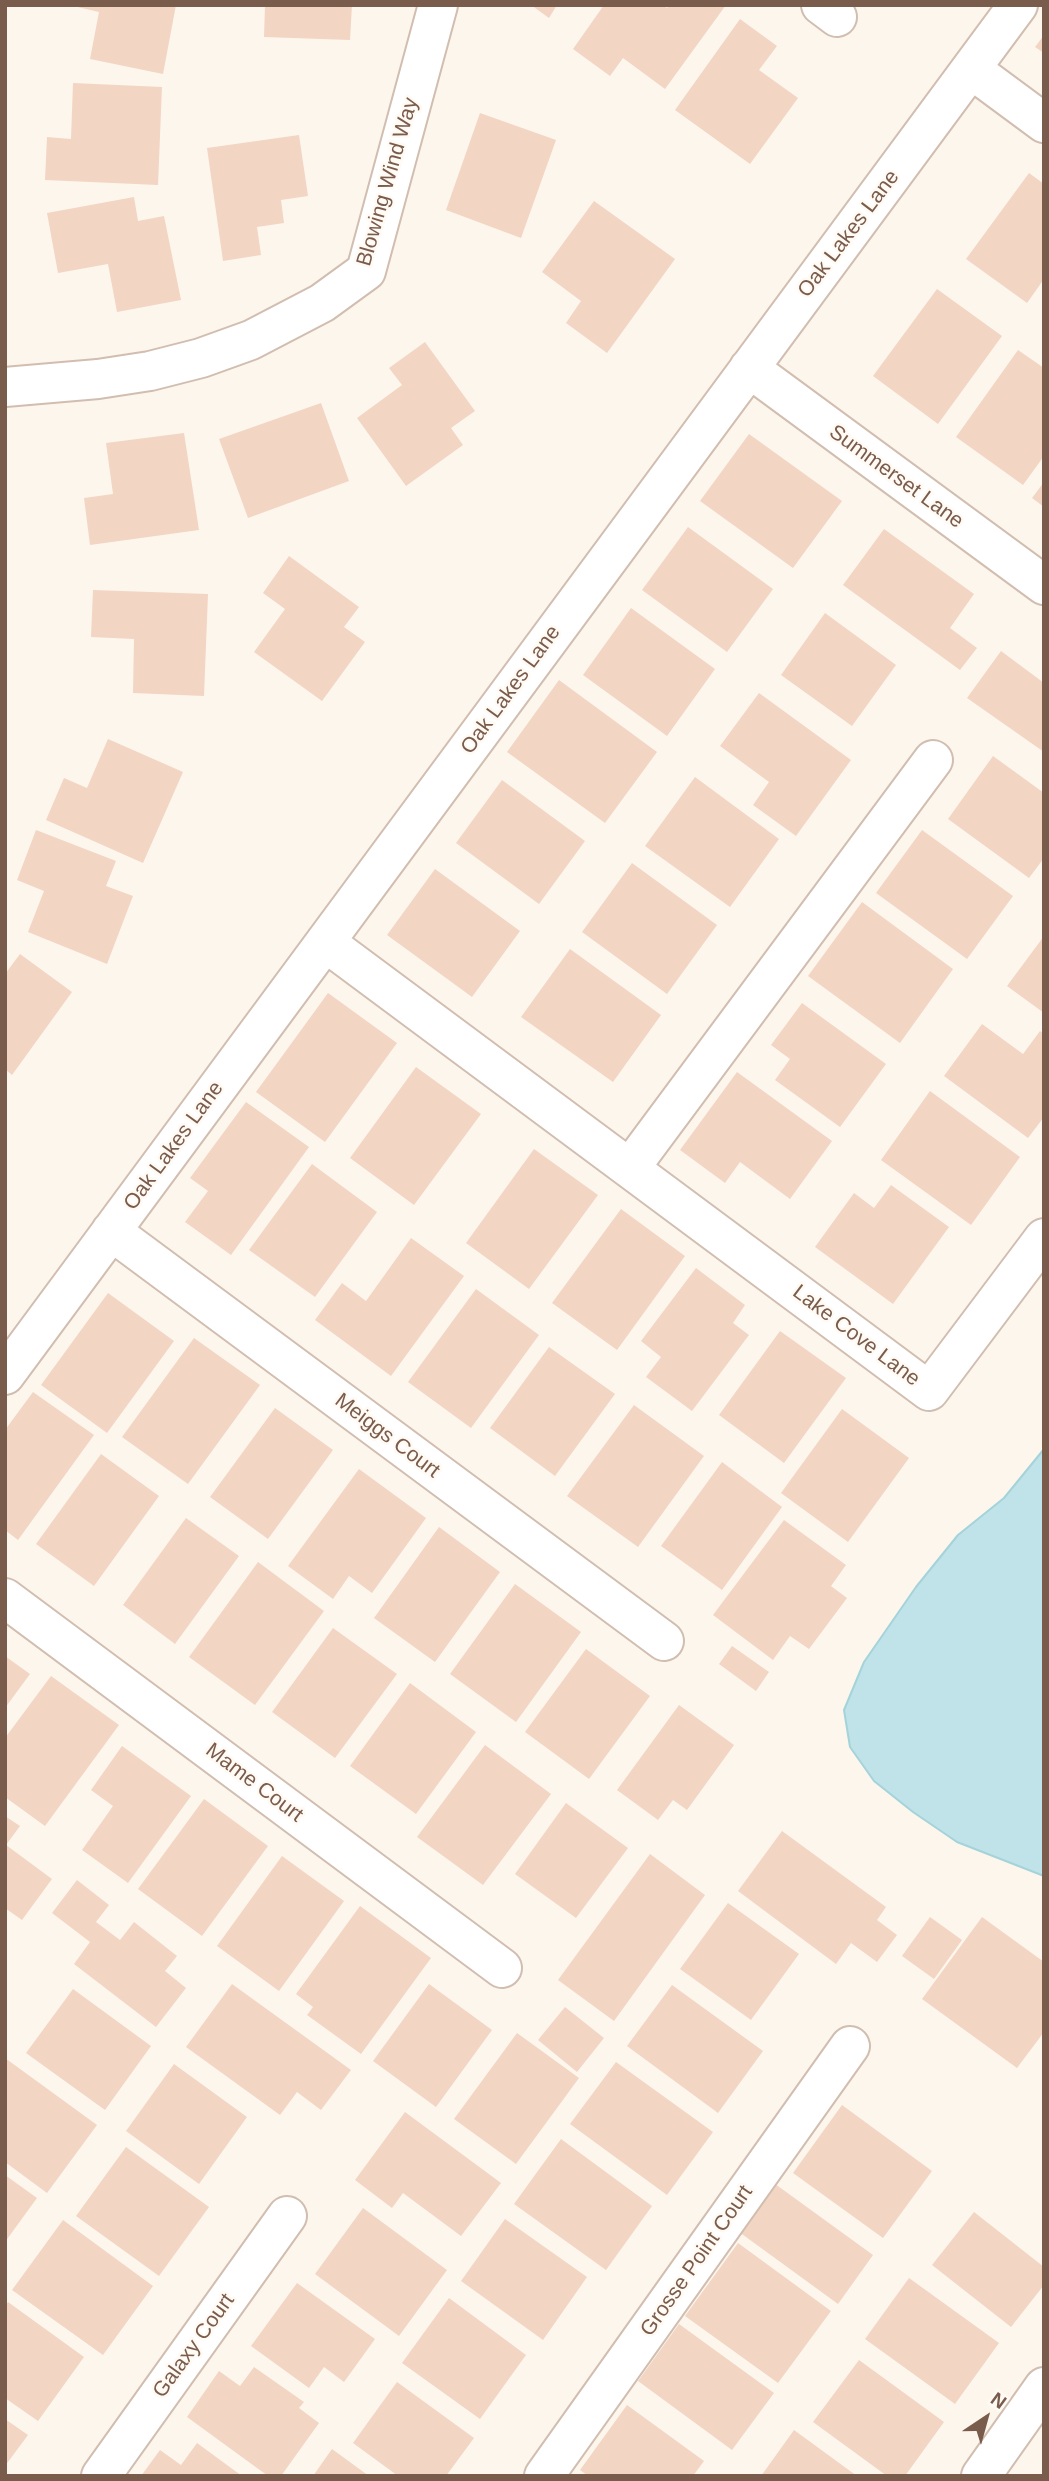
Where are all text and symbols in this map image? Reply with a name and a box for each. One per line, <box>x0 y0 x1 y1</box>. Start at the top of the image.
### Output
street label: Blowing Wind Way <box>352 95 424 269</box>
street label: Oak Lakes Lane <box>793 165 905 303</box>
street label: Summerset Lane <box>824 420 968 534</box>
street label: Oak Lakes Lane <box>456 621 566 759</box>
street label: Oak Lakes Lane <box>119 1077 229 1215</box>
street label: Lake Cove Lane <box>787 1280 925 1392</box>
street label: Meiggs Court <box>330 1388 444 1484</box>
street label: Mame Court <box>200 1738 308 1828</box>
street label: Grosse Point Court <box>635 2181 759 2341</box>
street label: Galaxy Court <box>148 2289 240 2403</box>
north arrow <box>951 2383 1021 2453</box>
text: N <box>987 2388 1010 2413</box>

